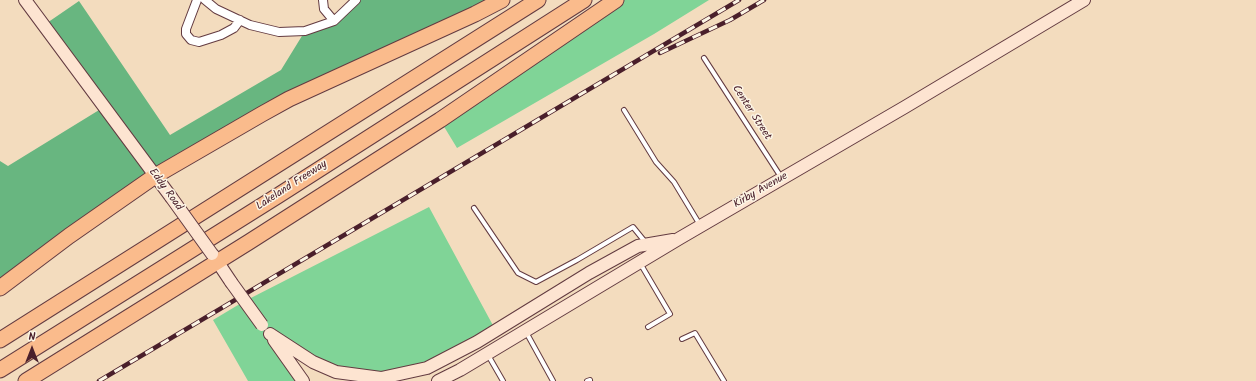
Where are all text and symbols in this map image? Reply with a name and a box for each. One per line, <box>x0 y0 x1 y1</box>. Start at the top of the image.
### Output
street label: Center Street <box>728 83 774 143</box>
street label: Lakeland Freeway <box>254 158 330 214</box>
street label: Eddy Road <box>145 166 185 214</box>
street label: Kirby Avenue <box>732 170 790 212</box>
text: N <box>29 328 35 346</box>
north arrow <box>12 329 52 369</box>

